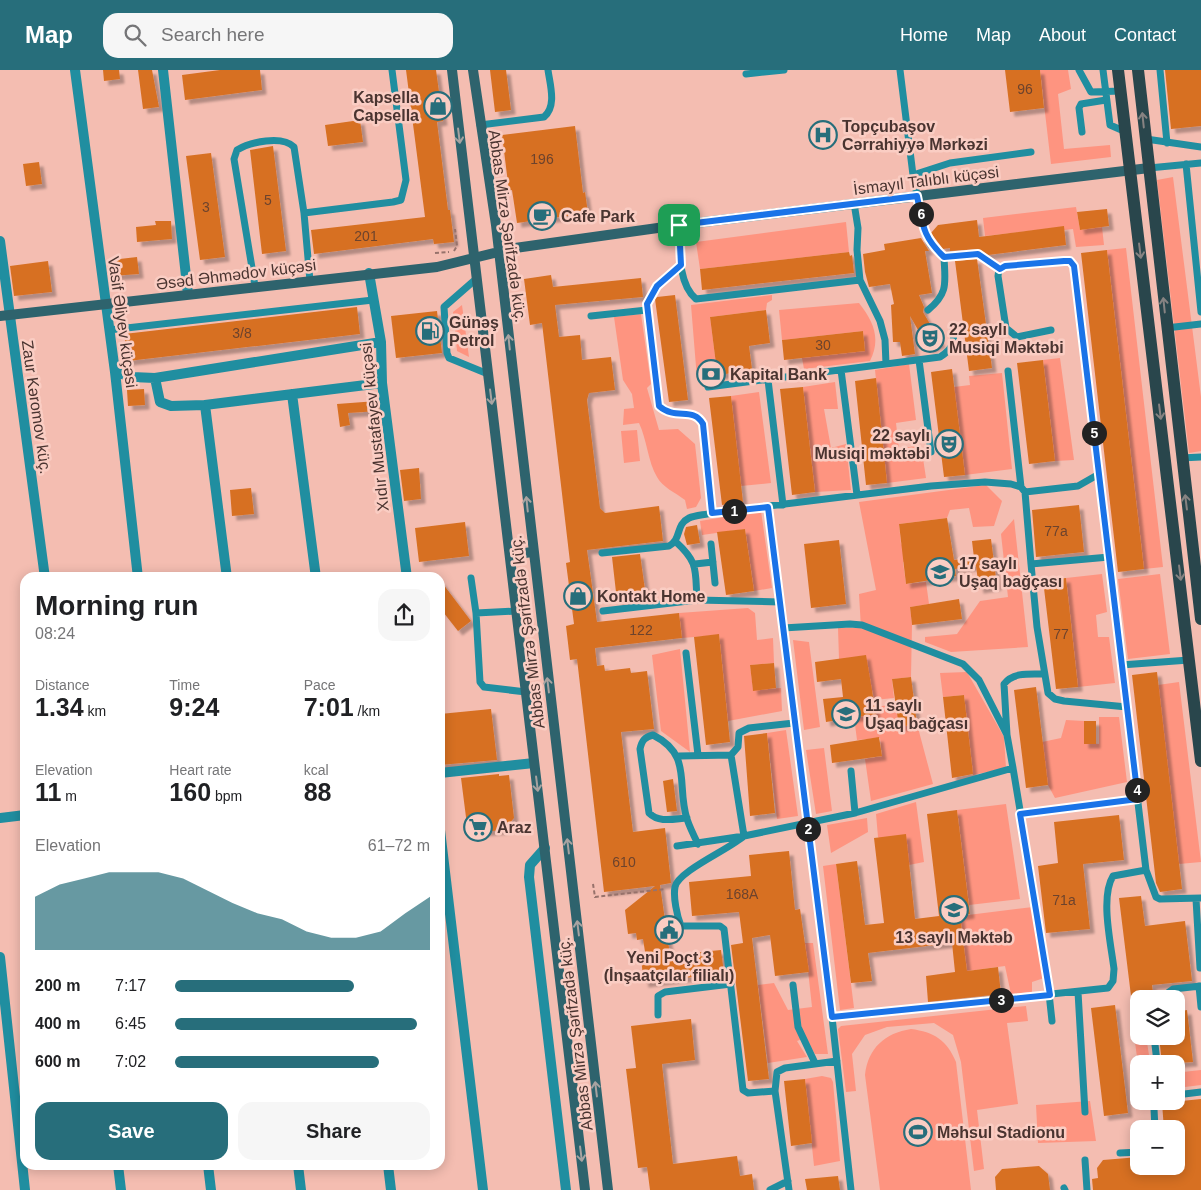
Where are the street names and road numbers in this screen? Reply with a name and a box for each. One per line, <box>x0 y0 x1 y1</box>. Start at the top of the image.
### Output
street label: Abbas Mirzə Şərifzadə küç. <box>486 128 529 324</box>
street label: İsmayıl Talıblı küçəsi <box>852 162 1000 198</box>
street label: Vasif Əliyev küçəsi <box>105 255 140 389</box>
street label: Əsəd Əhmədov küçəsi <box>155 256 317 293</box>
street label: Zaur Kəromov küç. <box>19 339 54 475</box>
street label: Xıdır Mustafayev küçəsi <box>357 342 392 512</box>
street label: Abbas Mirzə Şərifzadə küç. <box>507 534 548 730</box>
street label: Abbas Mirzə Şərifzadə küç. <box>555 936 596 1132</box>

